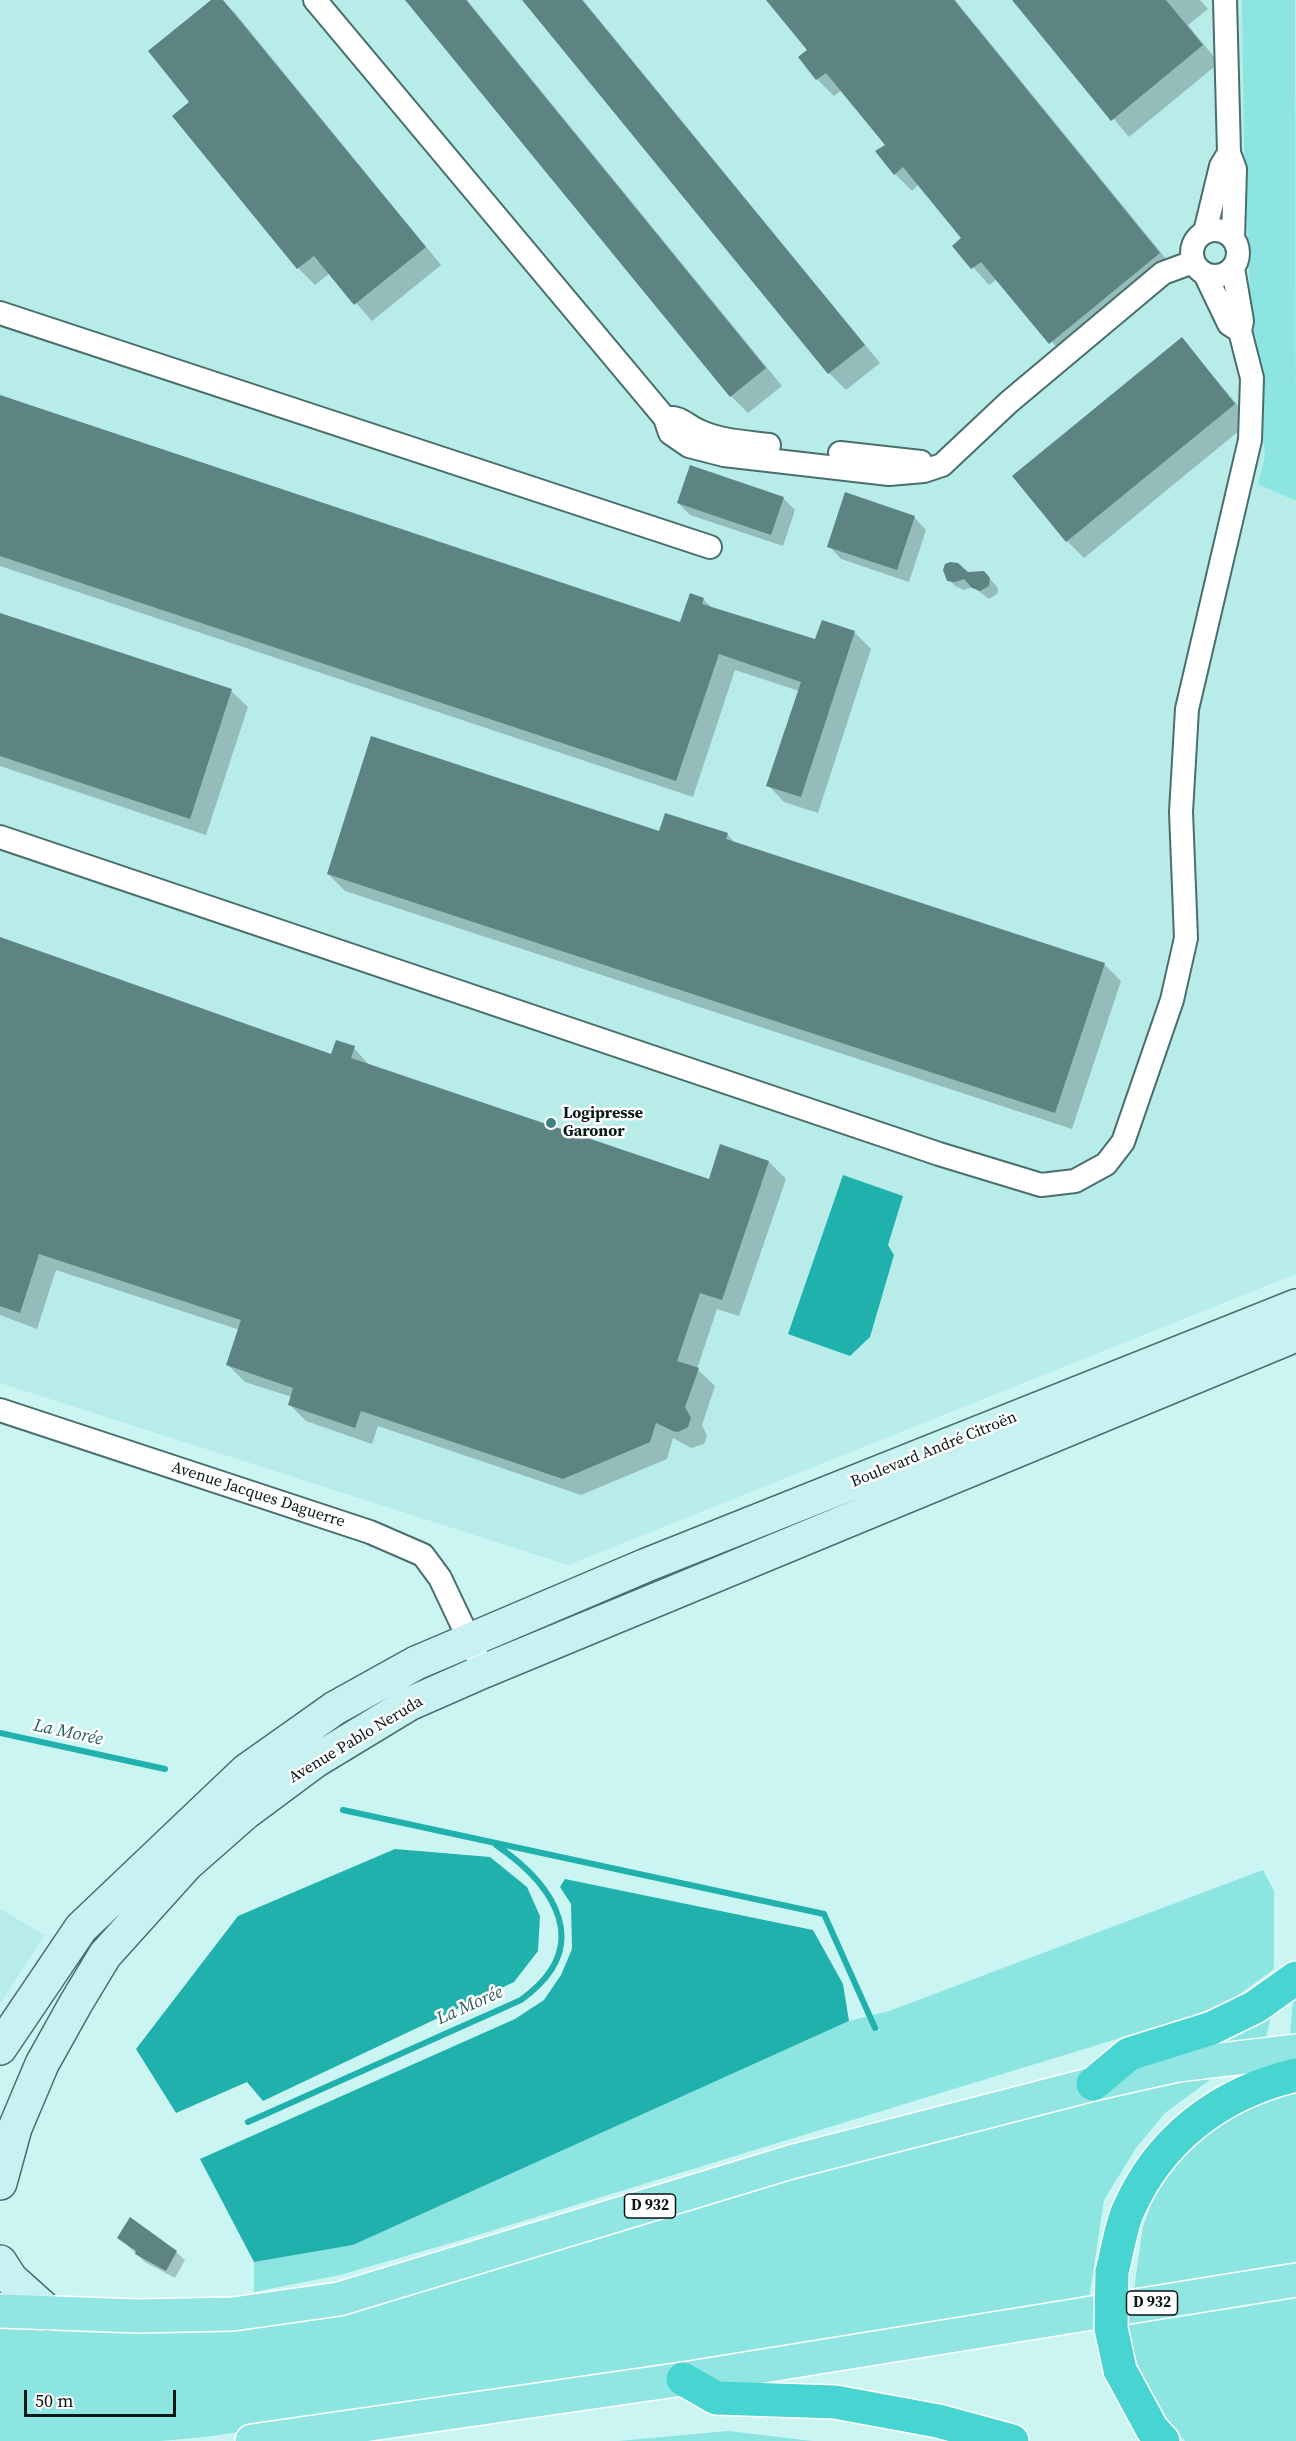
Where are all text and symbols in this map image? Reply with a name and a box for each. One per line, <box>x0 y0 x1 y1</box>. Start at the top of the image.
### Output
place label: Logipresse Garonor <box>563 1104 643 1142</box>
marker: Logipresse Garonor <box>544 1116 558 1130</box>
street label: Boulevard André Citroën <box>848 1408 1020 1492</box>
street label: Avenue Jacques Daguerre <box>169 1458 347 1532</box>
street label: Avenue Pablo Neruda <box>286 1692 426 1788</box>
water label: La Morée <box>31 1715 105 1751</box>
water label: La Morée <box>434 1982 506 2030</box>
road number: D 932 <box>624 2194 676 2218</box>
road number: D 932 <box>1126 2291 1178 2315</box>
scale bar <box>27 2378 178 2416</box>
text: 50 m <box>35 2388 73 2413</box>

